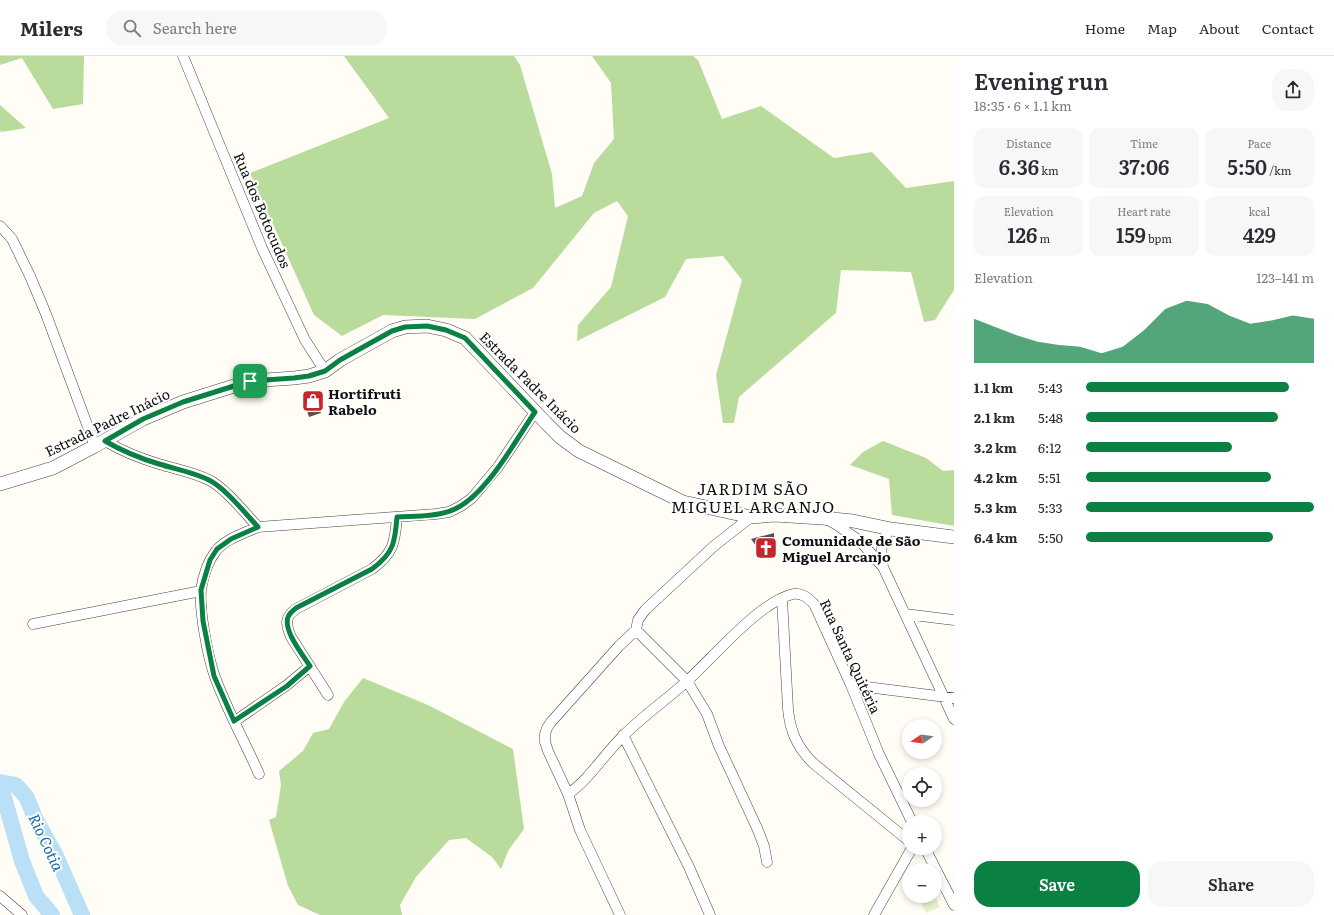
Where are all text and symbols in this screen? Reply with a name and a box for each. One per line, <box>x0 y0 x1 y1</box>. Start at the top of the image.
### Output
search box <box>107 10 387 46</box>
text: Milers <box>20 14 83 42</box>
text: Search here <box>153 16 237 39</box>
icon: search <box>121 17 143 39</box>
text: Home <box>1085 18 1125 38</box>
text: Map <box>1147 18 1177 38</box>
text: About <box>1199 18 1240 38</box>
text: Contact <box>1262 18 1314 38</box>
text: Evening run <box>974 64 1108 97</box>
button: share <box>1272 69 1314 111</box>
text: 18:35 · 6 × 1.1 km <box>974 96 1072 115</box>
text: Distance <box>1006 135 1051 151</box>
text: Time <box>1130 135 1158 151</box>
text: Pace <box>1248 135 1271 151</box>
street label: Rua dos Botocudos <box>230 149 296 271</box>
text: 6.36 <box>999 151 1039 181</box>
text: 37:06 <box>1119 151 1169 181</box>
text: 5:50 <box>1227 151 1267 181</box>
text: km <box>1039 162 1059 178</box>
text: /km <box>1267 162 1291 178</box>
text: Elevation <box>1004 203 1054 219</box>
text: Heart rate <box>1117 203 1171 219</box>
text: kcal <box>1248 203 1270 219</box>
text: 126 <box>1007 219 1037 249</box>
text: 159 <box>1116 219 1146 249</box>
text: 429 <box>1243 219 1276 249</box>
text: m <box>1037 230 1050 246</box>
text: bpm <box>1146 230 1172 246</box>
text: Elevation <box>974 268 1033 287</box>
text: 123–141 m <box>1256 268 1314 287</box>
street label: Estrada Padre Inácio <box>476 327 586 437</box>
pin <box>233 364 267 398</box>
icon: arrive <box>239 370 261 392</box>
text: 1.1 km <box>974 378 1013 397</box>
text: 5:43 <box>1038 378 1063 397</box>
street label: Estrada Padre Inácio <box>41 383 173 461</box>
place label: Hortifruti Rabelo <box>328 383 401 419</box>
shop icon: Hortifruti Rabelo <box>300 388 326 414</box>
text: 2.1 km <box>974 408 1015 427</box>
text: 5:48 <box>1038 408 1063 427</box>
text: 3.2 km <box>974 438 1017 457</box>
text: 6:12 <box>1038 438 1061 457</box>
text: 4.2 km <box>974 468 1017 487</box>
text: 5:51 <box>1038 468 1061 487</box>
district label: JARDIM SÃO MIGUEL ARCANJO <box>671 476 835 518</box>
text: 5.3 km <box>974 498 1017 517</box>
text: 5:33 <box>1038 498 1063 517</box>
text: 6.4 km <box>974 528 1018 547</box>
text: 5:50 <box>1038 528 1063 547</box>
place label: Comunidade de São Miguel Arcanjo <box>782 530 921 566</box>
church icon: Comunidade de São Miguel Arcanjo <box>753 535 779 561</box>
street label: Rua Santa Quitéria <box>816 595 887 717</box>
north arrow <box>902 719 942 759</box>
map controls <box>902 719 942 903</box>
button: locate <box>902 767 942 807</box>
water label: Rio Cotia <box>24 809 71 875</box>
button: + <box>902 815 942 855</box>
button: Save <box>974 861 1140 907</box>
button: Share <box>1148 861 1314 907</box>
button: − <box>902 863 942 903</box>

